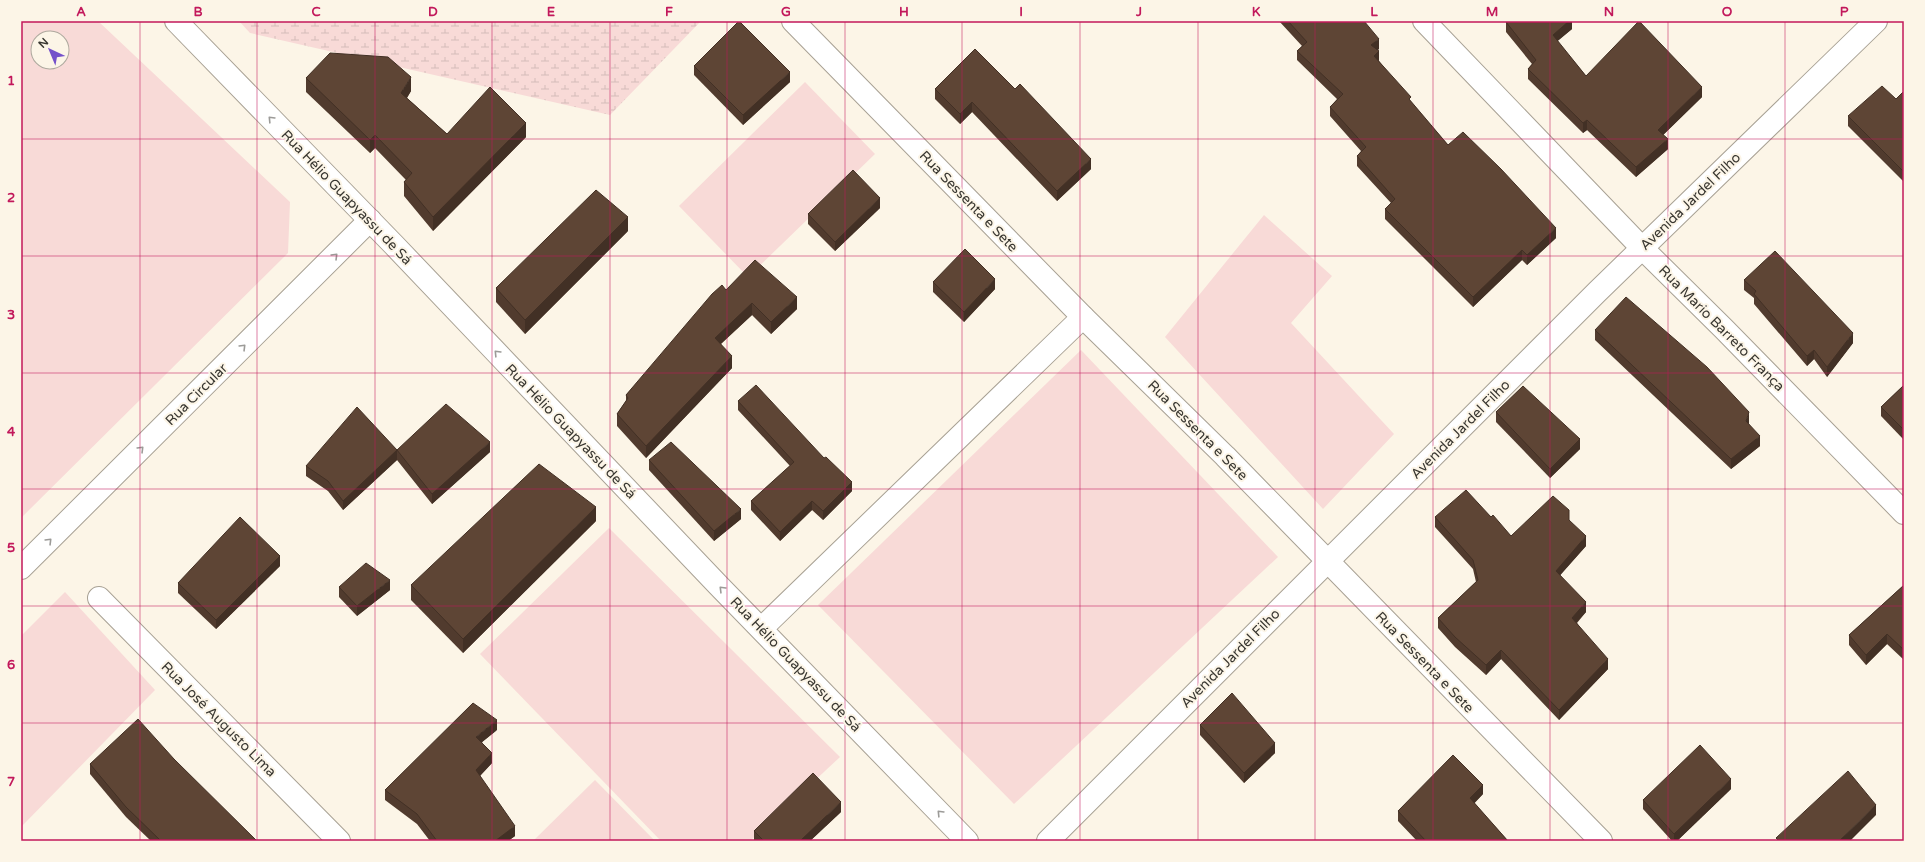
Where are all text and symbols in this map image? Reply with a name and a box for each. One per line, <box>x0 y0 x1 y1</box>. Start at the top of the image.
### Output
text: A <box>76 4 86 20</box>
text: B <box>193 4 203 20</box>
text: C <box>311 4 321 20</box>
text: D <box>428 4 438 20</box>
text: E <box>547 4 555 20</box>
text: F <box>665 4 673 20</box>
text: G <box>781 4 791 20</box>
text: H <box>899 4 909 20</box>
text: I <box>1019 4 1023 20</box>
text: J <box>1135 4 1142 20</box>
text: K <box>1252 4 1261 20</box>
text: L <box>1370 4 1378 20</box>
text: M <box>1486 4 1498 20</box>
text: N <box>1604 4 1614 20</box>
text: O <box>1722 4 1733 20</box>
text: P <box>1840 4 1849 20</box>
north arrow <box>30 30 70 70</box>
text: N <box>36 35 51 51</box>
text: 1 <box>7 73 15 89</box>
one-way arrow <box>268 116 276 124</box>
street label: Rua Hélio Guapyassu de Sá <box>278 126 416 268</box>
street label: Rua Sessenta e Sete <box>916 147 1021 256</box>
street label: Avenida Jardel Filho <box>1636 149 1744 254</box>
text: 2 <box>7 190 15 206</box>
one-way arrow <box>330 253 338 261</box>
street label: Rua Mario Barreto França <box>1655 262 1788 395</box>
text: 3 <box>7 307 15 323</box>
one-way arrow <box>238 344 246 352</box>
one-way arrow <box>495 350 502 358</box>
street label: Rua Circular <box>162 359 231 429</box>
street label: Rua Hélio Guapyassu de Sá <box>502 360 640 502</box>
street label: Avenida Jardel Filho <box>1407 376 1514 483</box>
street label: Rua Sessenta e Sete <box>1144 377 1251 484</box>
text: 4 <box>7 424 16 440</box>
one-way arrow <box>136 446 144 454</box>
one-way arrow <box>44 538 52 546</box>
text: 5 <box>7 540 15 556</box>
one-way arrow <box>720 586 727 594</box>
street label: Rua Hélio Guapyassu de Sá <box>727 593 865 735</box>
street label: Avenida Jardel Filho <box>1177 605 1284 712</box>
street label: Rua Sessenta e Sete <box>1372 608 1477 717</box>
text: 6 <box>7 657 15 673</box>
street label: Rua José Augusto Lima <box>158 658 280 780</box>
text: 7 <box>7 774 15 790</box>
one-way arrow <box>937 810 945 818</box>

